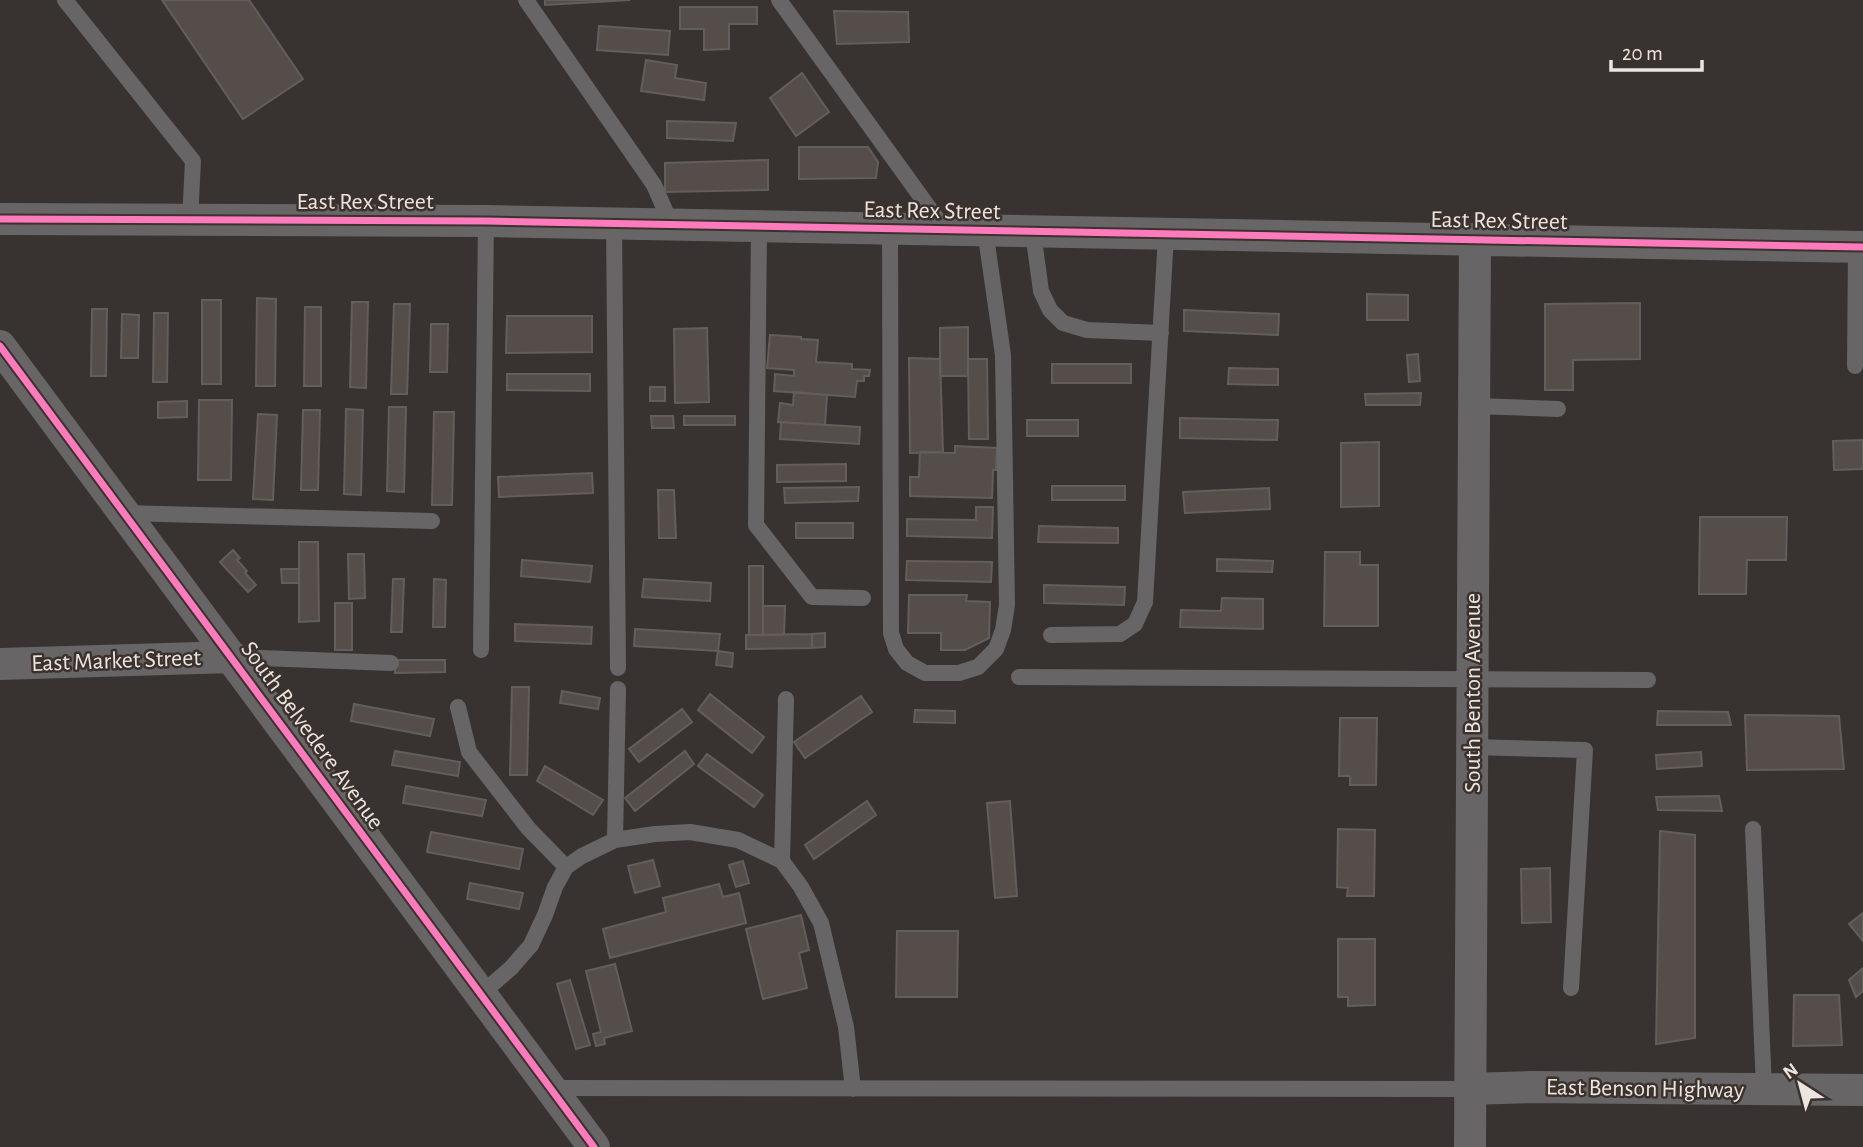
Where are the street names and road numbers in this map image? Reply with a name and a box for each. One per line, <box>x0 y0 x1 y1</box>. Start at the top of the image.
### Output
street label: East Rex Street <box>296 190 434 214</box>
street label: East Rex Street <box>863 198 1001 224</box>
street label: East Rex Street <box>1430 208 1568 234</box>
street label: South Benton Avenue <box>1461 593 1485 793</box>
street label: South Belvedere Avenue <box>236 637 388 834</box>
street label: East Market Street <box>31 646 202 676</box>
street label: East Benson Highway <box>1546 1075 1744 1103</box>

